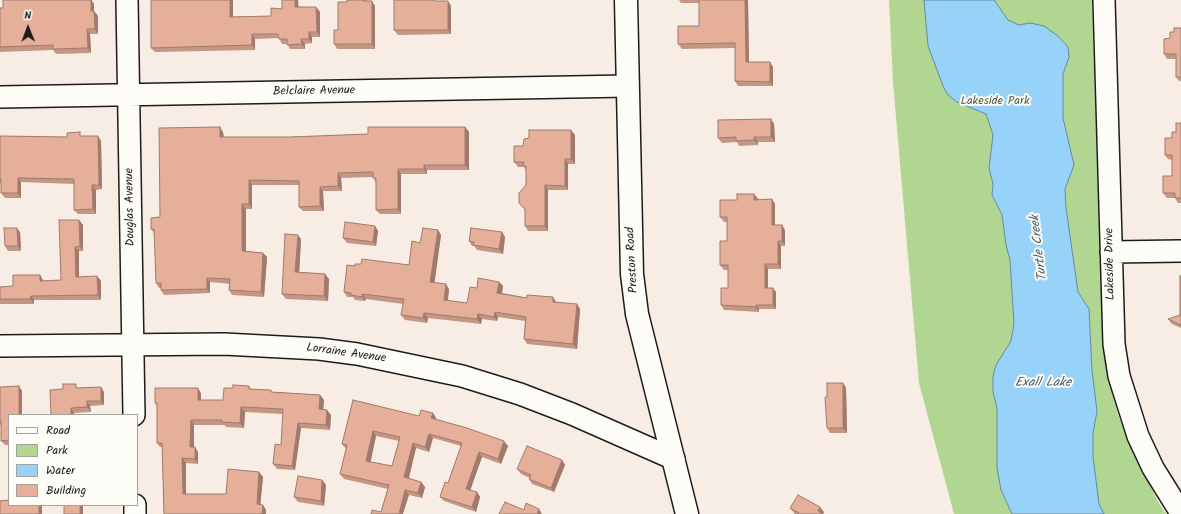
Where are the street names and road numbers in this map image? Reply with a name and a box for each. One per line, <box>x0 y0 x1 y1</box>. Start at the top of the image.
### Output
street label: Belclaire Avenue <box>273 84 355 100</box>
street label: Douglas Avenue <box>123 168 139 246</box>
street label: Preston Road <box>624 226 642 294</box>
street label: Lakeside Drive <box>1103 228 1119 300</box>
street label: Lorraine Avenue <box>305 341 387 367</box>

